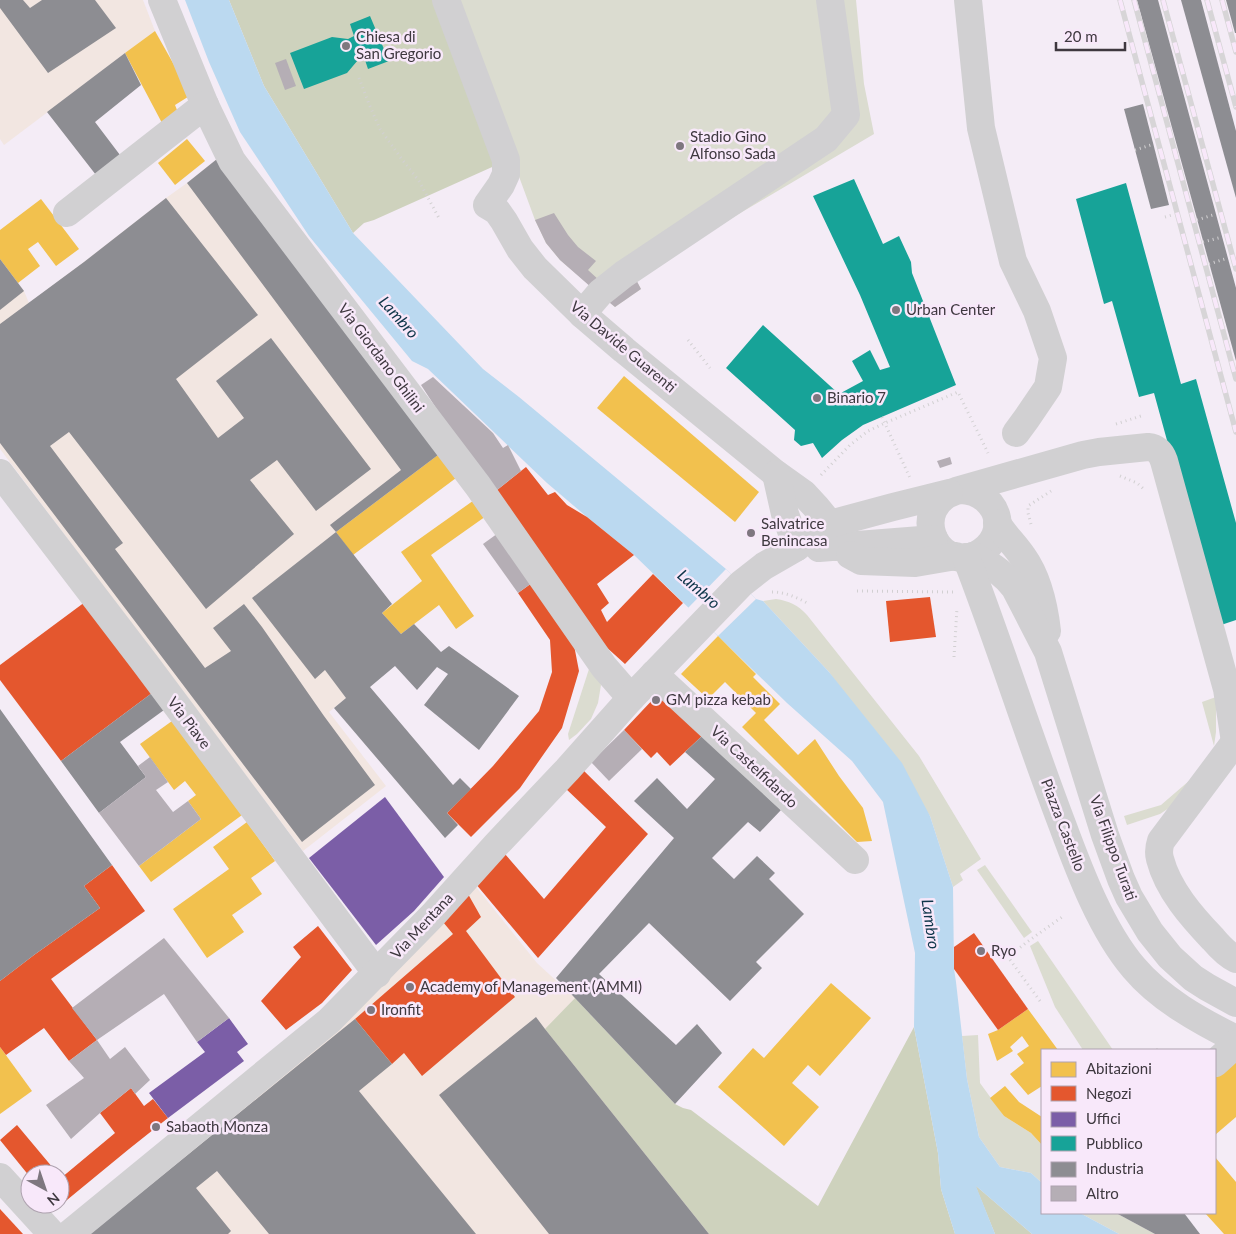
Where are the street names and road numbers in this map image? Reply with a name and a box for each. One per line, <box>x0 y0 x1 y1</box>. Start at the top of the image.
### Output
street label: Via Davide Guarenti <box>567 297 680 396</box>
street label: Via Giordano Ghilini <box>335 299 429 415</box>
street label: Via Piave <box>164 693 215 752</box>
street label: Via Castelfidardo <box>707 721 802 811</box>
street label: Piazza Castello <box>1038 776 1090 873</box>
street label: Via Filippo Turati <box>1087 793 1141 903</box>
street label: Via Mentana <box>386 889 456 962</box>

